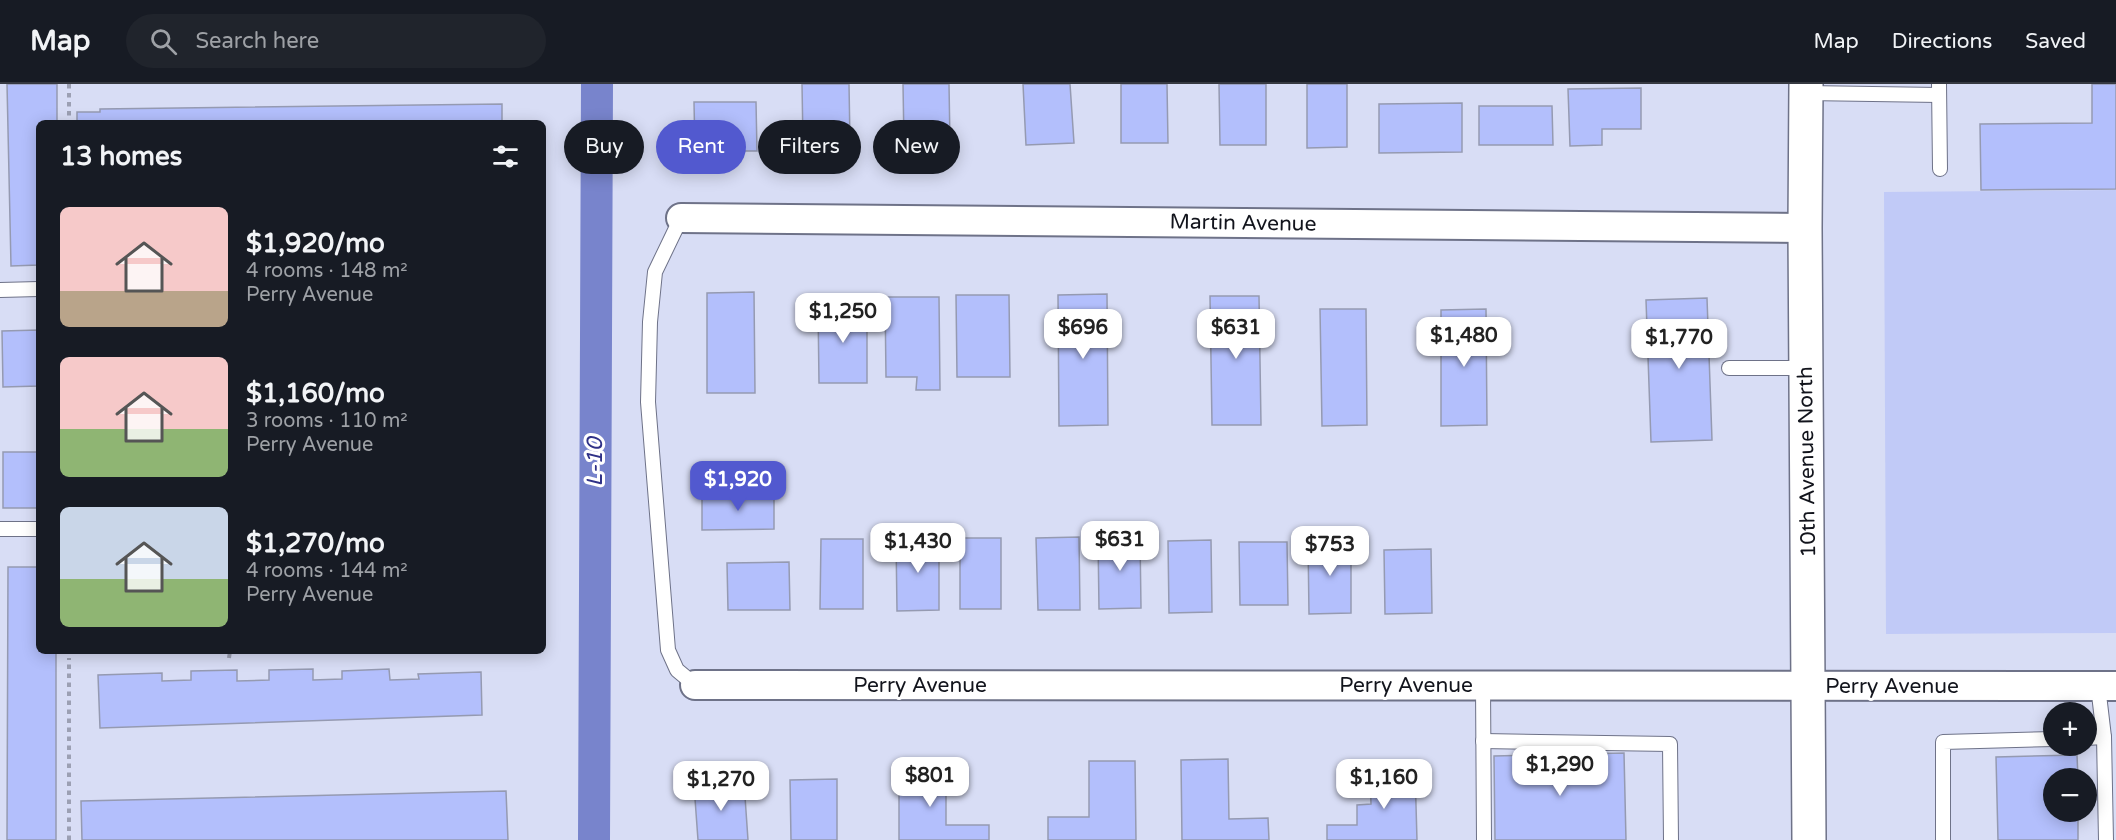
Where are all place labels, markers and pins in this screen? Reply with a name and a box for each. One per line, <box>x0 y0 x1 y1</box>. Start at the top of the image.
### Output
pin: $1,250 <box>794 293 892 344</box>
pin: $696 <box>1047 309 1119 360</box>
pin: $631 <box>1200 309 1272 360</box>
pin: $1,480 <box>1415 317 1513 368</box>
pin: $1,770 <box>1630 319 1728 370</box>
pin: $1,920 <box>689 461 787 512</box>
pin: $631 <box>1084 521 1156 572</box>
pin: $1,430 <box>869 523 967 574</box>
pin: $753 <box>1294 526 1366 577</box>
pin: $1,290 <box>1511 746 1609 797</box>
pin: $801 <box>894 757 966 808</box>
pin: $1,160 <box>1335 759 1433 810</box>
pin: $1,270 <box>672 761 770 812</box>

